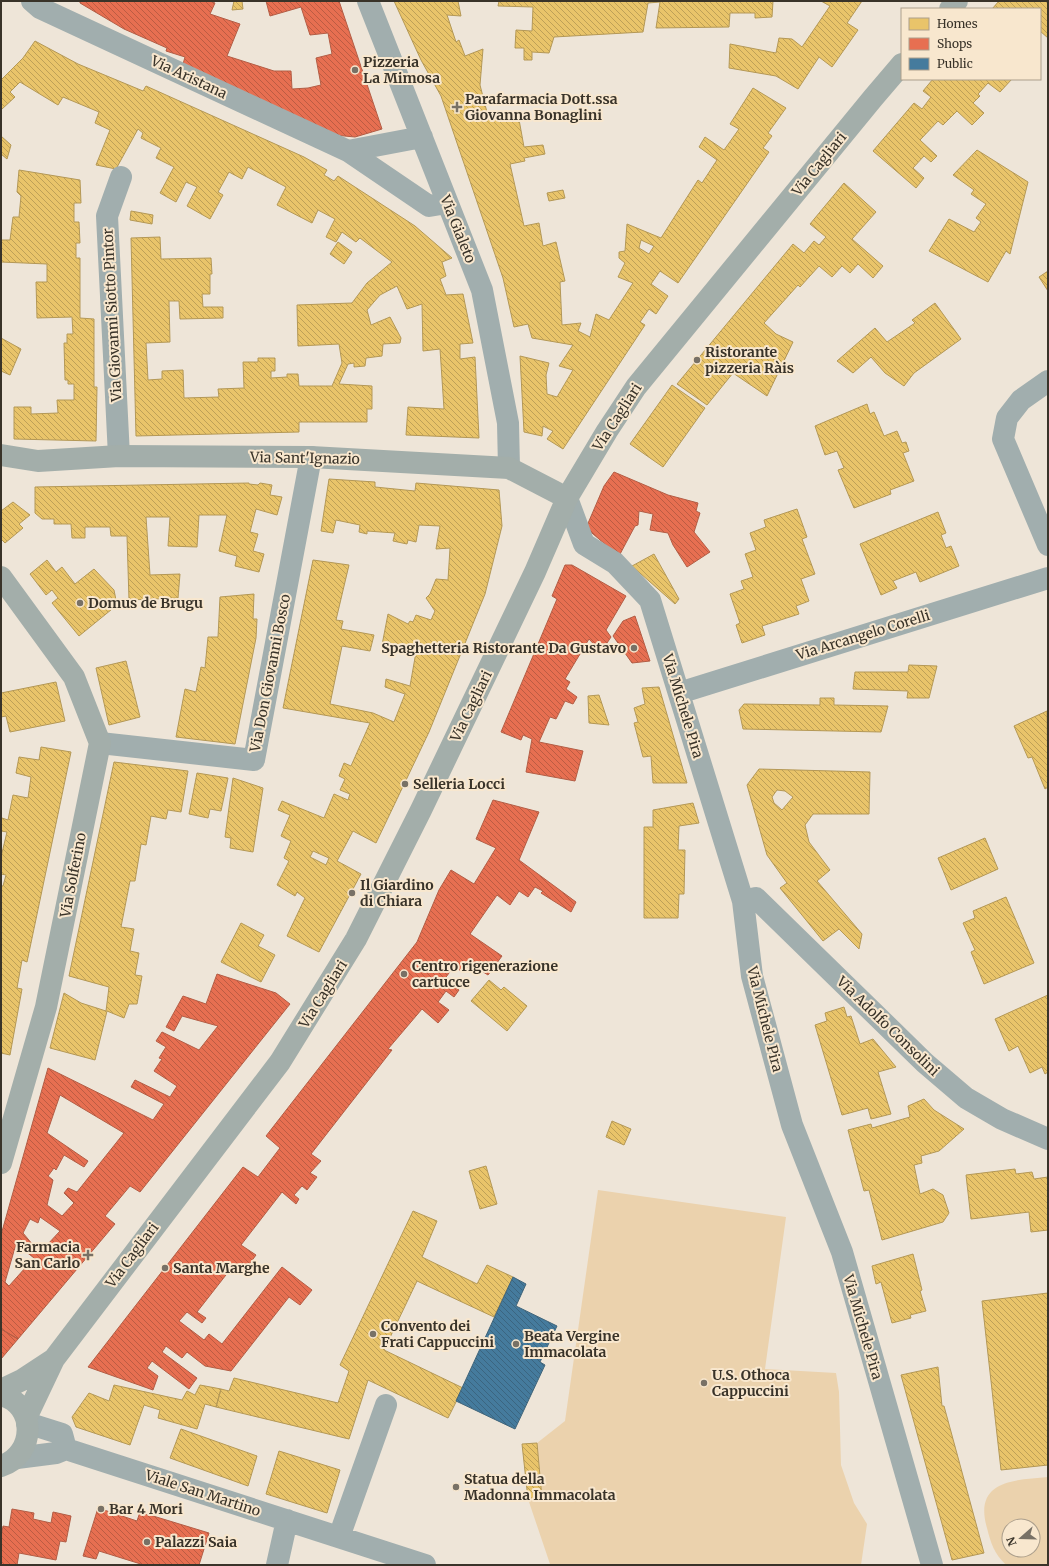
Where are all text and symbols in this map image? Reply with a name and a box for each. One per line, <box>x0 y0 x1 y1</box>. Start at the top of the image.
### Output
legend <box>901 8 1041 80</box>
text: Homes <box>937 16 978 31</box>
text: Shops <box>937 36 972 51</box>
street label: Via Aristana <box>147 51 230 103</box>
place label: Pizzeria La Mimosa <box>363 53 440 87</box>
text: Public <box>937 56 973 71</box>
marker: Pizzeria La Mimosa <box>350 65 360 75</box>
place label: Parafarmacia Dott.ssa Giovanna Bonaglini <box>465 90 618 124</box>
marker: Parafarmacia Dott.ssa Giovanna Bonaglini <box>452 102 462 112</box>
street label: Via Cagliari <box>787 128 850 200</box>
street label: Via Gialeto <box>436 191 480 266</box>
street label: Via Giovanni Siotto Pintor <box>98 228 126 403</box>
place label: Ristorante pizzeria Ràis <box>705 343 794 377</box>
marker: Ristorante pizzeria Ràis <box>692 355 702 365</box>
street label: Via Cagliari <box>588 379 646 455</box>
street label: Via Sant'Ignazio <box>249 448 360 468</box>
street label: Via Don Giovanni Bosco <box>246 593 294 754</box>
place label: Domus de Brugu <box>88 594 203 612</box>
marker: Domus de Brugu <box>75 598 85 608</box>
street label: Via Arcangelo Corelli <box>793 606 933 664</box>
place label: Spaghetteria Ristorante Da Gustavo <box>381 639 626 657</box>
marker: Spaghetteria Ristorante Da Gustavo <box>629 643 639 653</box>
street label: Via Michele Pira <box>658 651 708 761</box>
street label: Via Cagliari <box>446 667 496 745</box>
place label: Selleria Locci <box>413 775 505 793</box>
marker: Selleria Locci <box>400 779 410 789</box>
street label: Via Solferino <box>56 831 90 920</box>
place label: Il Giardino di Chiara <box>360 876 434 910</box>
marker: Il Giardino di Chiara <box>347 888 357 898</box>
street label: Via Cagliari <box>294 956 351 1032</box>
place label: Centro rigenerazione cartucce <box>412 957 558 991</box>
street label: Via Michele Pira <box>743 963 787 1074</box>
marker: Centro rigenerazione cartucce <box>399 969 409 979</box>
street label: Via Adolfo Consolini <box>832 972 943 1080</box>
street label: Via Cagliari <box>101 1219 163 1292</box>
place label: Farmacia San Carlo <box>15 1238 80 1272</box>
marker: Farmacia San Carlo <box>83 1250 93 1260</box>
place label: Santa Marghe <box>173 1259 270 1277</box>
marker: Santa Marghe <box>160 1263 170 1273</box>
street label: Via Michele Pira <box>839 1271 887 1382</box>
place label: Convento dei Frati Cappuccini <box>381 1317 494 1351</box>
place label: Beata Vergine Immacolata <box>524 1327 620 1361</box>
marker: Convento dei Frati Cappuccini <box>368 1329 378 1339</box>
marker: Beata Vergine Immacolata <box>511 1339 521 1349</box>
place label: U.S. Othoca Cappuccini <box>712 1366 790 1400</box>
marker: U.S. Othoca Cappuccini <box>699 1378 709 1388</box>
street label: Viale San Martino <box>142 1466 263 1520</box>
place label: Statua della Madonna Immacolata <box>464 1470 616 1504</box>
marker: Statua della Madonna Immacolata <box>451 1482 461 1492</box>
place label: Bar 4 Mori <box>109 1500 183 1518</box>
marker: Bar 4 Mori <box>96 1504 106 1514</box>
north arrow <box>1001 1518 1041 1558</box>
place label: Palazzi Saia <box>155 1533 237 1551</box>
text: N <box>1003 1535 1020 1548</box>
marker: Palazzi Saia <box>142 1537 152 1547</box>

